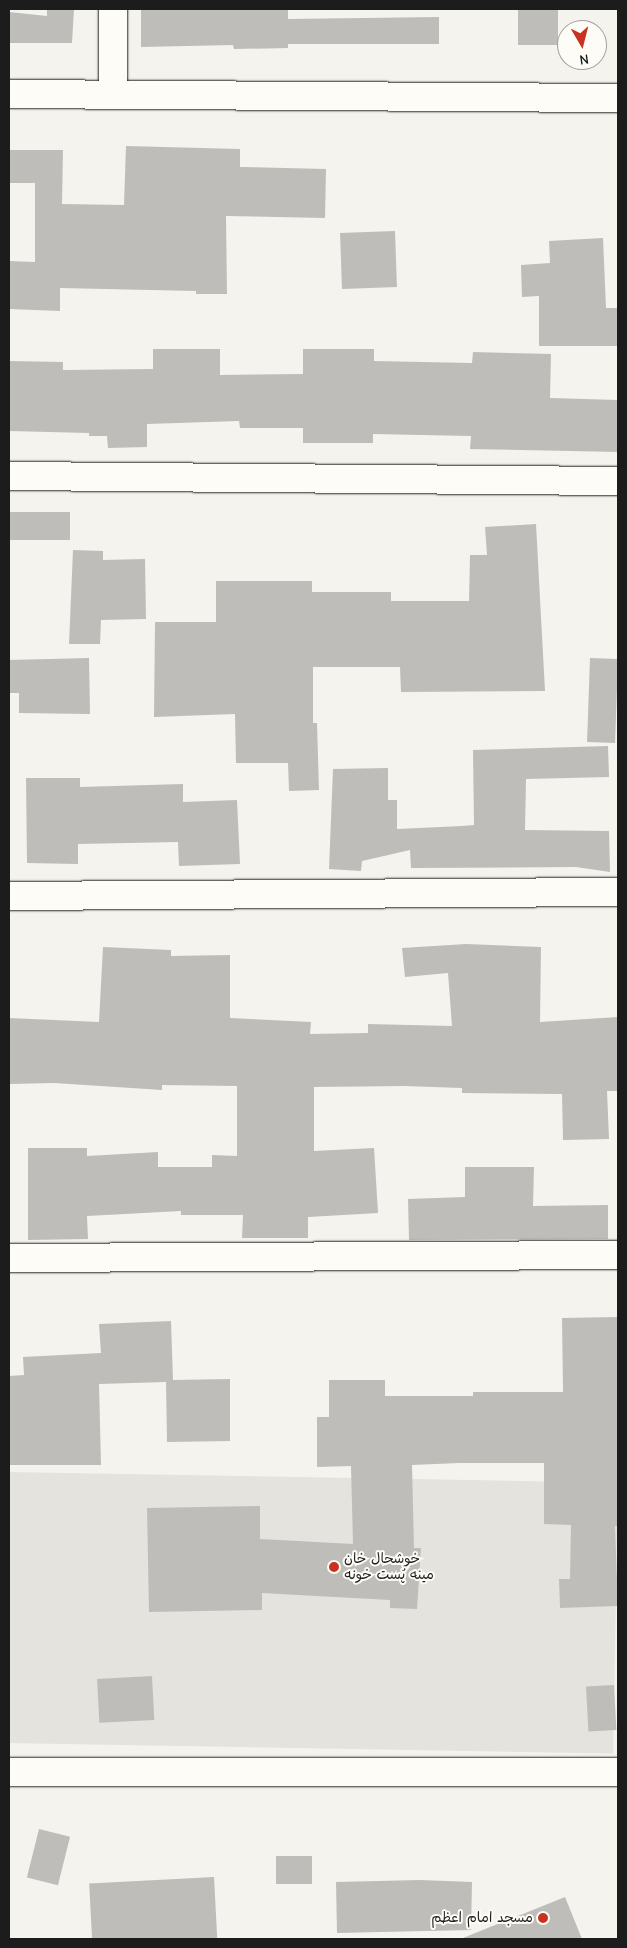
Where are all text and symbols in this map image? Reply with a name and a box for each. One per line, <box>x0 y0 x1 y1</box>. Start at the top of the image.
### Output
north arrow <box>557 20 607 70</box>
text: N <box>578 50 590 68</box>
place label: خوشحال خان مینه پُست خونه <box>344 1551 434 1584</box>
marker: خوشحال خان مینه پُست خونه <box>328 1561 340 1573</box>
place label: مسجد امام اعظم <box>431 1910 533 1926</box>
marker: مسجد امام اعظم <box>537 1912 549 1924</box>

